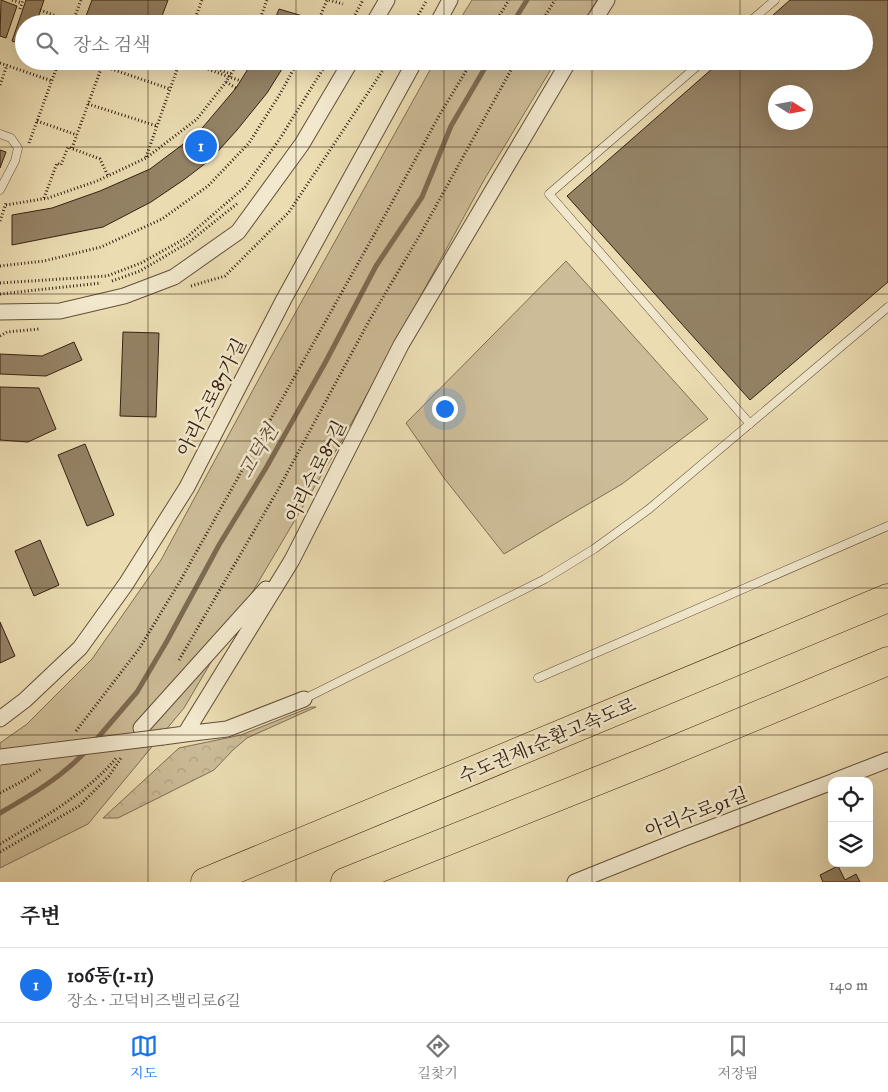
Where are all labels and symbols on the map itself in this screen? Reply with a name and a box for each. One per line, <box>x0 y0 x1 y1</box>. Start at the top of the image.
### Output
north arrow <box>768 85 813 130</box>
pin: 1 <box>185 127 217 165</box>
street label: 아리수로87가길 <box>173 335 252 461</box>
your location <box>432 396 458 422</box>
street label: 아리수로87길 <box>281 417 352 526</box>
water label: 고덕천 <box>234 419 285 483</box>
street label: 수도권제1순환고속도로 <box>455 694 640 789</box>
street label: 아리수로91길 <box>642 783 751 844</box>

